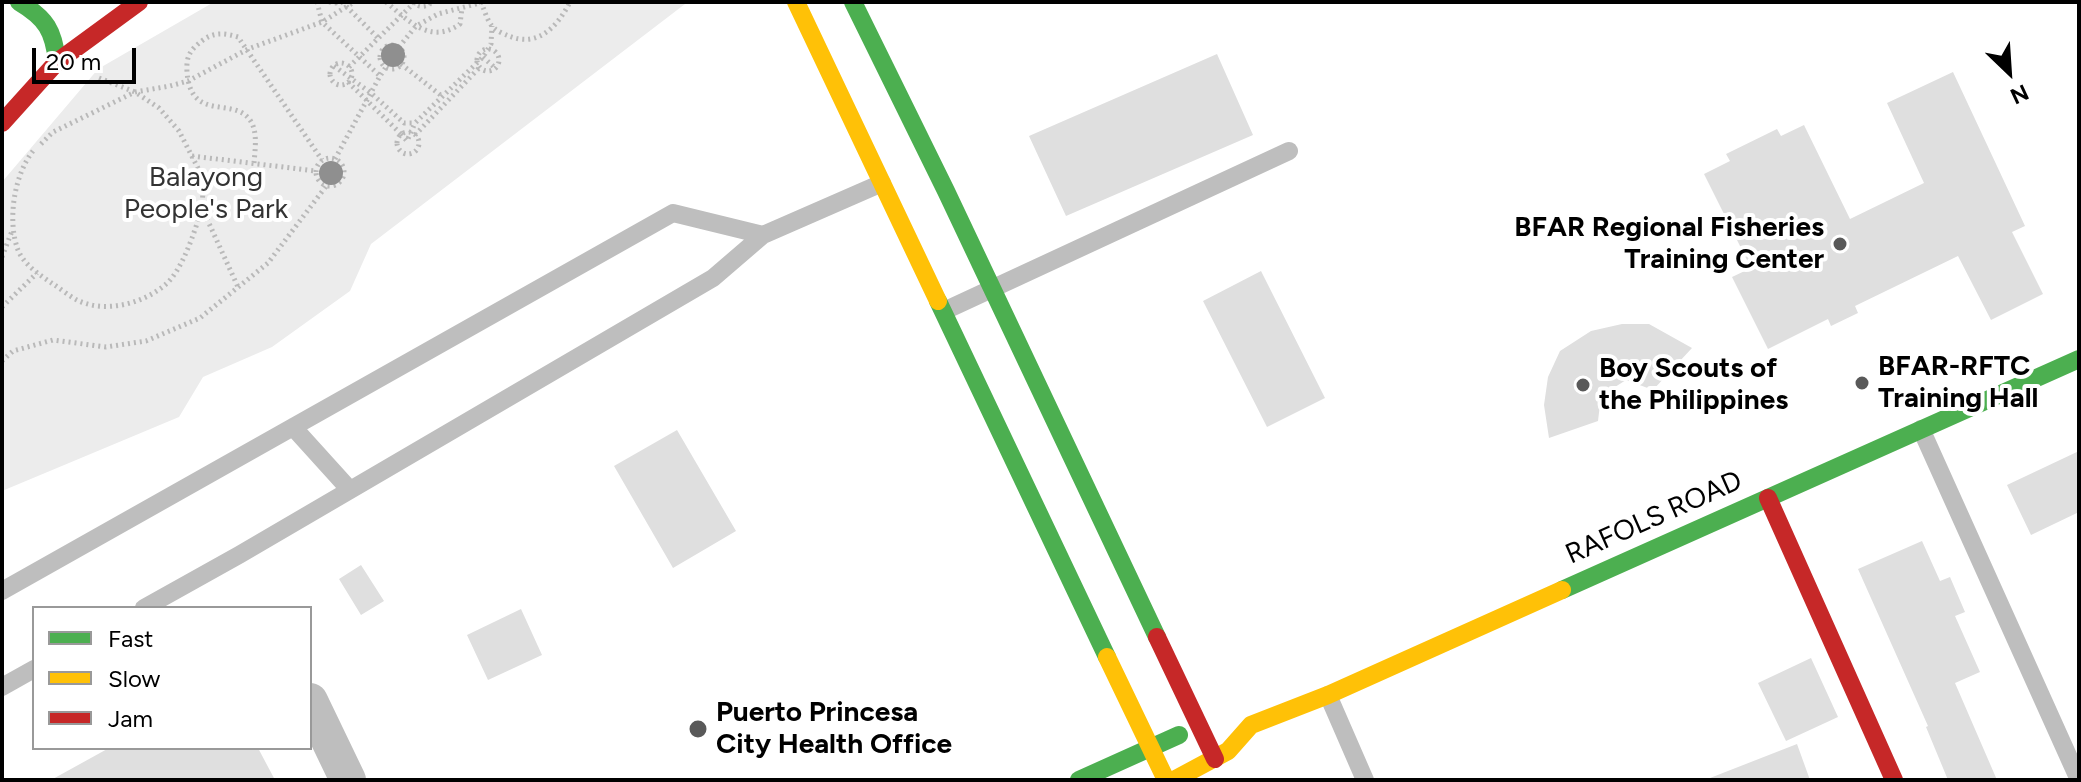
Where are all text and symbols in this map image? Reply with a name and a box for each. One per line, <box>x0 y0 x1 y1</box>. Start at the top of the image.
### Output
scale bar <box>36 32 140 82</box>
north arrow <box>1969 32 2049 112</box>
text: 20 m <box>46 47 101 76</box>
text: N <box>2006 78 2033 110</box>
park label: Balayong People's Park <box>124 161 288 227</box>
place label: BFAR Regional Fisheries Training Center <box>1514 211 1824 277</box>
marker: BFAR Regional Fisheries Training Center <box>1831 235 1849 253</box>
place label: BFAR-RFTC Training Hall <box>1878 350 2038 416</box>
place label: Boy Scouts of the Philippines <box>1599 352 1788 418</box>
marker: BFAR-RFTC Training Hall <box>1853 374 1871 392</box>
marker: Boy Scouts of the Philippines <box>1574 376 1592 394</box>
street label: RAFOLS ROAD <box>1561 464 1747 572</box>
legend <box>32 606 312 750</box>
text: Fast <box>108 624 153 653</box>
text: Slow <box>108 664 160 693</box>
place label: Puerto Princesa City Health Office <box>716 696 952 762</box>
text: Jam <box>108 704 153 733</box>
marker: Puerto Princesa City Health Office <box>687 718 709 740</box>

